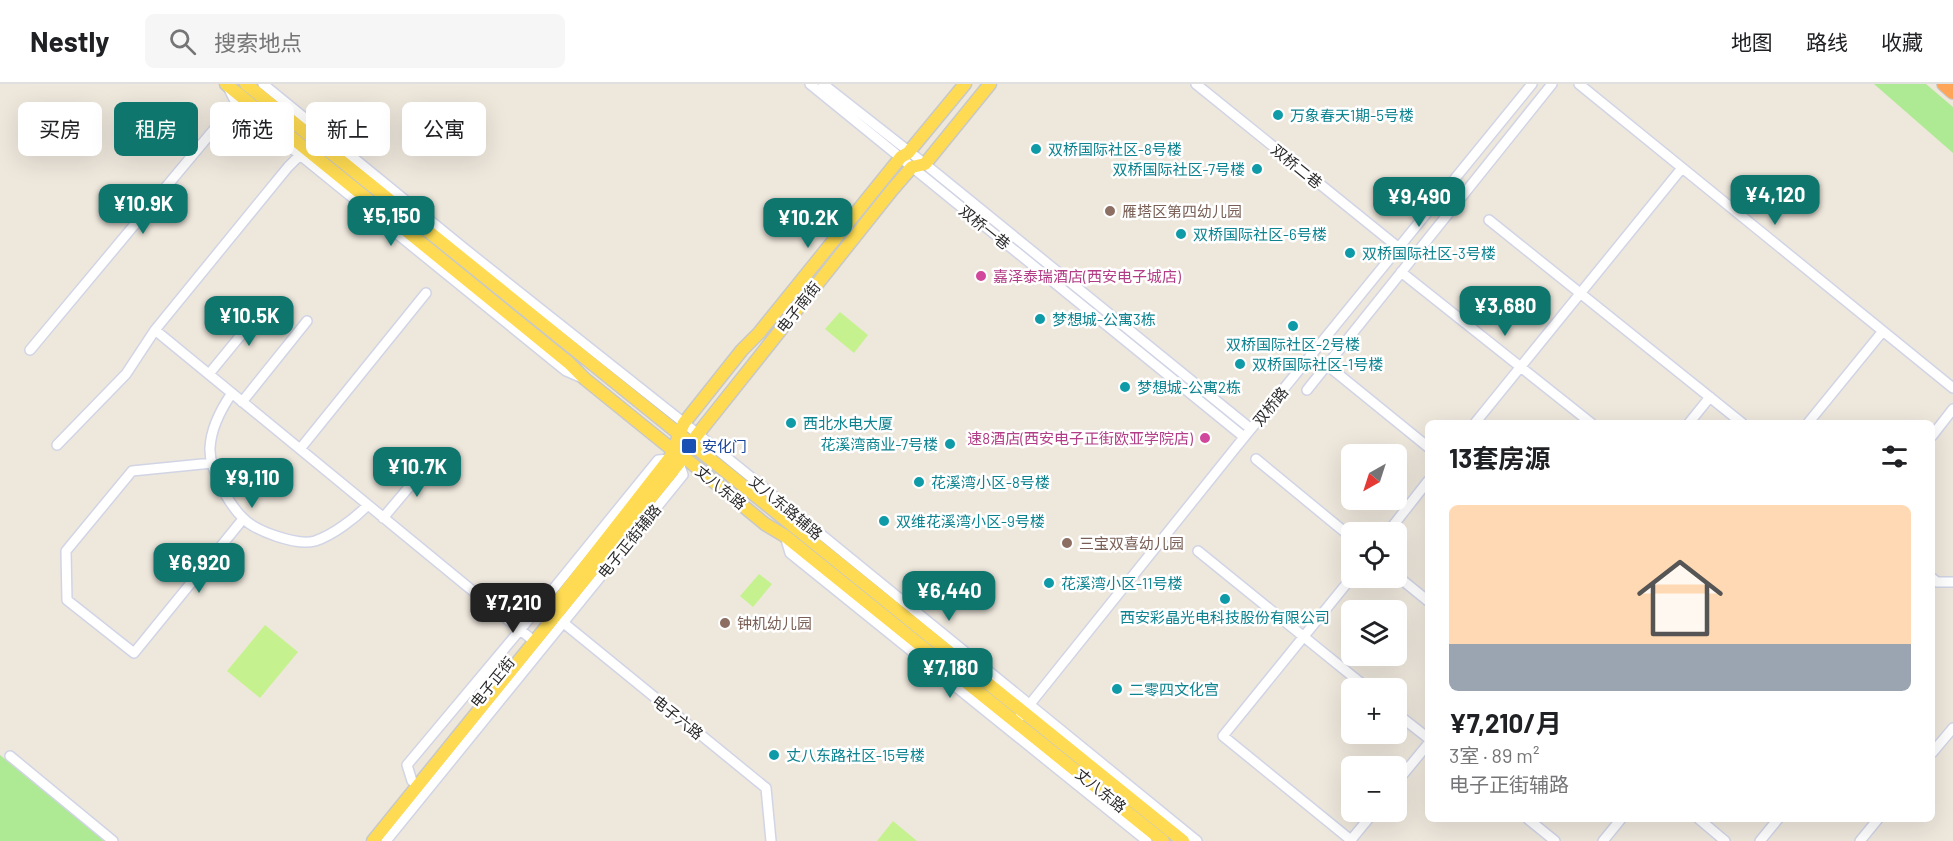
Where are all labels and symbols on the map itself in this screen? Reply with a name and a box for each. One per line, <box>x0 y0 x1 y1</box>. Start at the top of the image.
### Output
place label: 万象春天1期-5号楼 <box>1290 106 1414 124</box>
marker: 万象春天1期-5号楼 <box>1271 108 1285 122</box>
place label: 双桥国际社区-8号楼 <box>1048 140 1182 158</box>
street label: 双桥二巷 <box>1268 140 1326 192</box>
marker: 双桥国际社区-8号楼 <box>1029 142 1043 156</box>
place label: 双桥国际社区-7号楼 <box>1112 160 1245 178</box>
marker: 双桥国际社区-7号楼 <box>1250 162 1264 176</box>
pin: ¥4,120 <box>1726 175 1824 226</box>
pin: ¥9,490 <box>1370 177 1468 228</box>
pin: ¥10.9K <box>94 184 192 235</box>
pin: ¥5,150 <box>342 196 440 247</box>
pin: ¥10.2K <box>759 198 857 249</box>
street label: 双桥一巷 <box>956 201 1014 253</box>
place label: 雁塔区第四幼儿园 <box>1122 202 1242 220</box>
marker: 雁塔区第四幼儿园 <box>1103 204 1117 218</box>
place label: 双桥国际社区-6号楼 <box>1193 225 1327 243</box>
marker: 双桥国际社区-6号楼 <box>1174 227 1188 241</box>
place label: 双桥国际社区-3号楼 <box>1362 244 1496 262</box>
marker: 双桥国际社区-3号楼 <box>1343 246 1357 260</box>
place label: 嘉泽泰瑞酒店(西安电子城店) <box>993 267 1181 285</box>
marker: 嘉泽泰瑞酒店(西安电子城店) <box>974 269 988 283</box>
street label: 电子南街 <box>772 278 824 336</box>
pin: ¥3,680 <box>1456 286 1554 337</box>
pin: ¥10.5K <box>200 296 298 347</box>
place label: 梦想城-公寓3栋 <box>1052 310 1156 328</box>
marker: 梦想城-公寓3栋 <box>1033 312 1047 326</box>
marker: 双桥国际社区-2号楼 <box>1286 319 1300 333</box>
place label: 双桥国际社区-2号楼 <box>1226 335 1360 353</box>
place label: 双桥国际社区-1号楼 <box>1252 355 1383 373</box>
marker: 双桥国际社区-1号楼 <box>1233 357 1247 371</box>
place label: 梦想城-公寓2栋 <box>1137 378 1241 396</box>
marker: 梦想城-公寓2栋 <box>1118 380 1132 394</box>
street label: 双桥路 <box>1249 383 1291 429</box>
place label: 西北水电大厦 <box>803 414 893 432</box>
marker: 西北水电大厦 <box>784 416 798 430</box>
place label: 速8酒店(西安电子正街欧亚学院店) <box>967 429 1193 447</box>
marker: 速8酒店(西安电子正街欧亚学院店) <box>1198 431 1212 445</box>
place label: 花溪湾商业-7号楼 <box>820 435 938 453</box>
marker: 安化门 <box>680 437 698 455</box>
place label: 安化门 <box>702 437 747 455</box>
marker: 花溪湾商业-7号楼 <box>943 437 957 451</box>
north arrow <box>1341 444 1407 510</box>
pin: ¥10.7K <box>368 447 466 498</box>
pin: ¥9,110 <box>203 458 301 509</box>
street label: 丈八东路 <box>692 461 750 513</box>
street label: 丈八东路辅路 <box>746 471 826 543</box>
place label: 花溪湾小区-8号楼 <box>931 473 1050 491</box>
marker: 花溪湾小区-8号楼 <box>912 475 926 489</box>
street label: 电子正街辅路 <box>594 500 664 582</box>
place label: 双维花溪湾小区-9号楼 <box>896 512 1045 530</box>
marker: 双维花溪湾小区-9号楼 <box>877 514 891 528</box>
place label: 三宝双喜幼儿园 <box>1079 534 1184 552</box>
marker: 三宝双喜幼儿园 <box>1060 536 1074 550</box>
pin: ¥6,920 <box>150 543 248 594</box>
pin: ¥6,440 <box>900 571 998 622</box>
place label: 花溪湾小区-11号楼 <box>1061 574 1182 592</box>
marker: 花溪湾小区-11号楼 <box>1042 576 1056 590</box>
pin: ¥7,210 <box>464 583 562 634</box>
marker: 西安彩晶光电科技股份有限公司 <box>1218 592 1232 606</box>
place label: 西安彩晶光电科技股份有限公司 <box>1120 608 1330 626</box>
place label: 钟机幼儿园 <box>737 614 812 632</box>
marker: 钟机幼儿园 <box>718 616 732 630</box>
pin: ¥7,180 <box>901 648 999 699</box>
street label: 电子正街 <box>466 653 518 711</box>
place label: 二零四文化宫 <box>1129 680 1219 698</box>
marker: 二零四文化宫 <box>1110 682 1124 696</box>
street label: 电子六路 <box>649 691 707 743</box>
place label: 丈八东路社区-15号楼 <box>786 746 925 764</box>
marker: 丈八东路社区-15号楼 <box>767 748 781 762</box>
street label: 丈八东路 <box>1072 764 1130 816</box>

